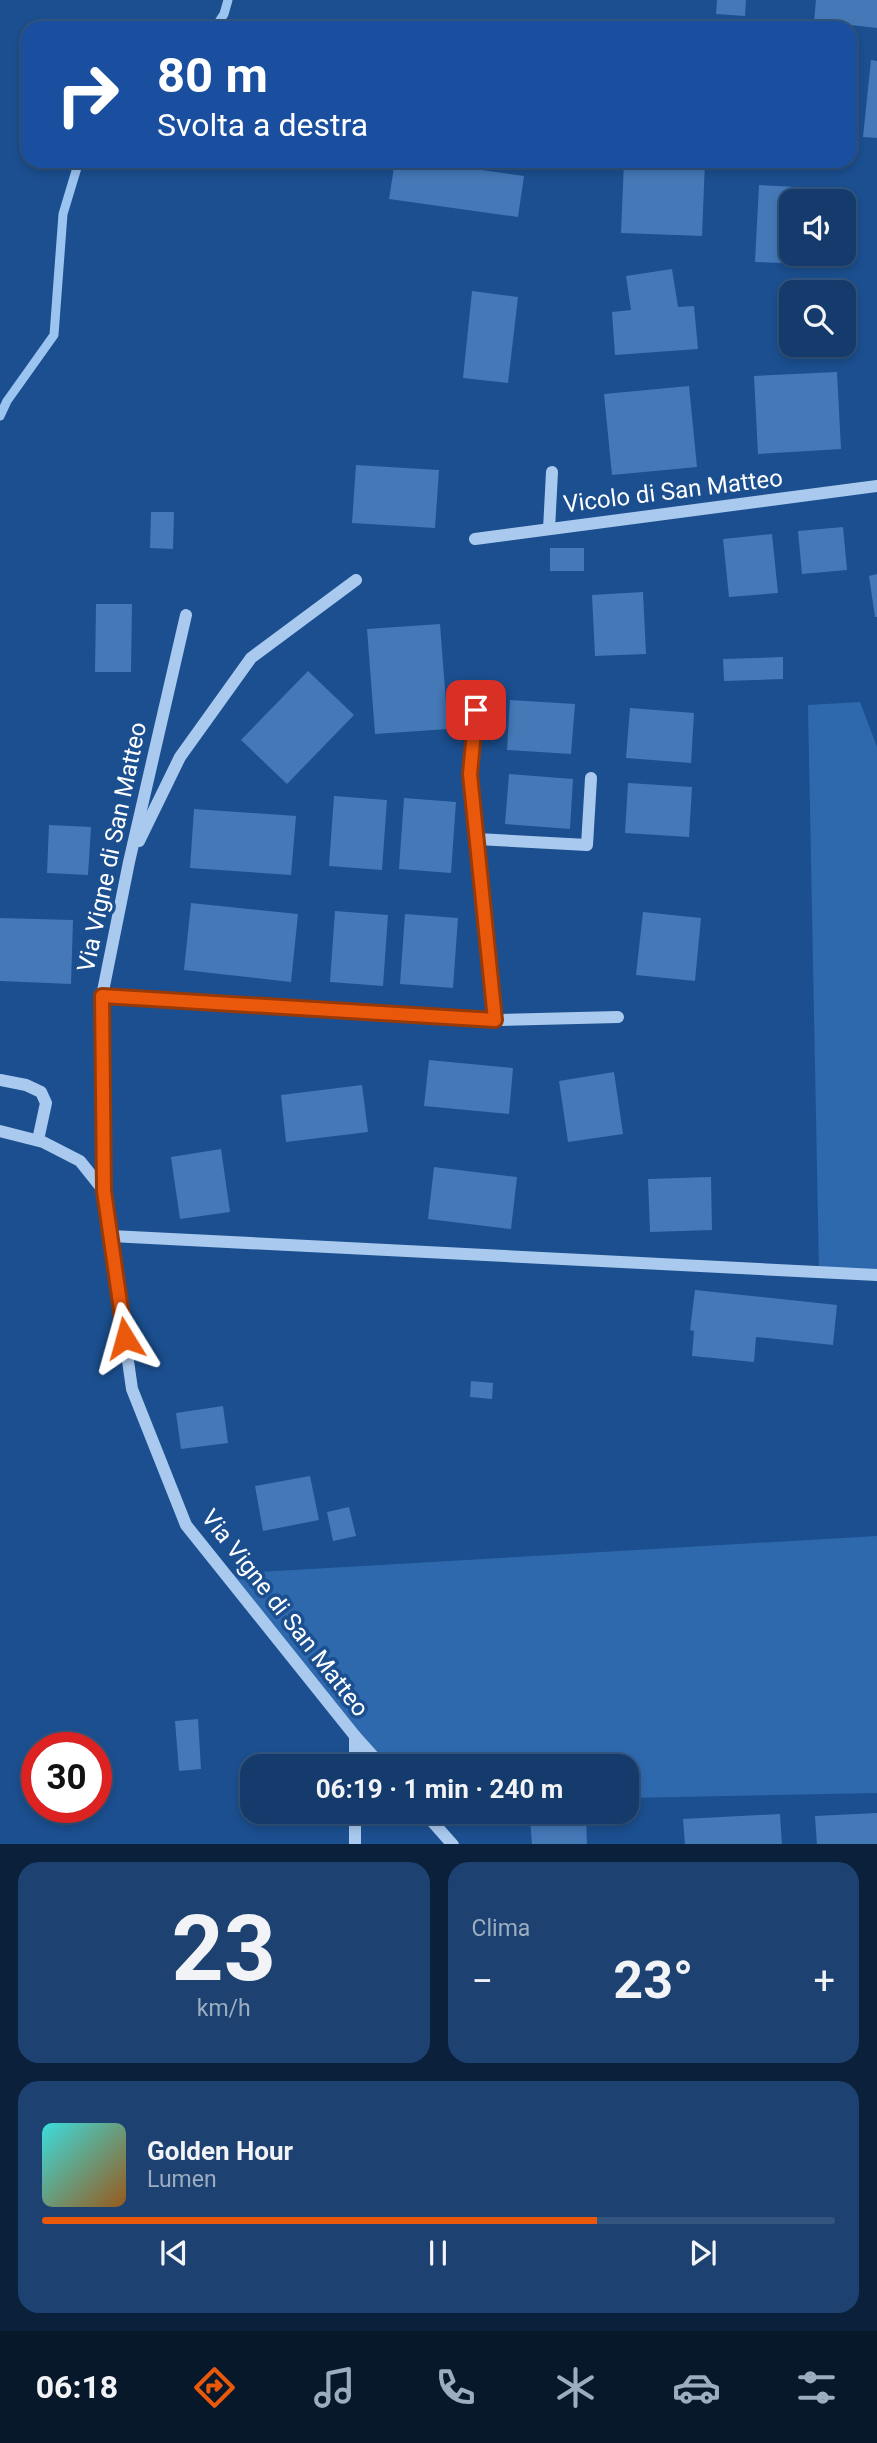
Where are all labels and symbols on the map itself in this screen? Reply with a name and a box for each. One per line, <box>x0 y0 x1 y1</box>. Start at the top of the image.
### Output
street label: Vicolo di San Matteo <box>562 464 784 518</box>
pin <box>446 680 506 740</box>
street label: Via Vigne di San Matteo <box>72 720 152 974</box>
position arrow <box>88 1301 162 1375</box>
street label: Via Vigne di San Matteo <box>196 1504 374 1722</box>
speed limit sign: 30 <box>21 1732 112 1823</box>

